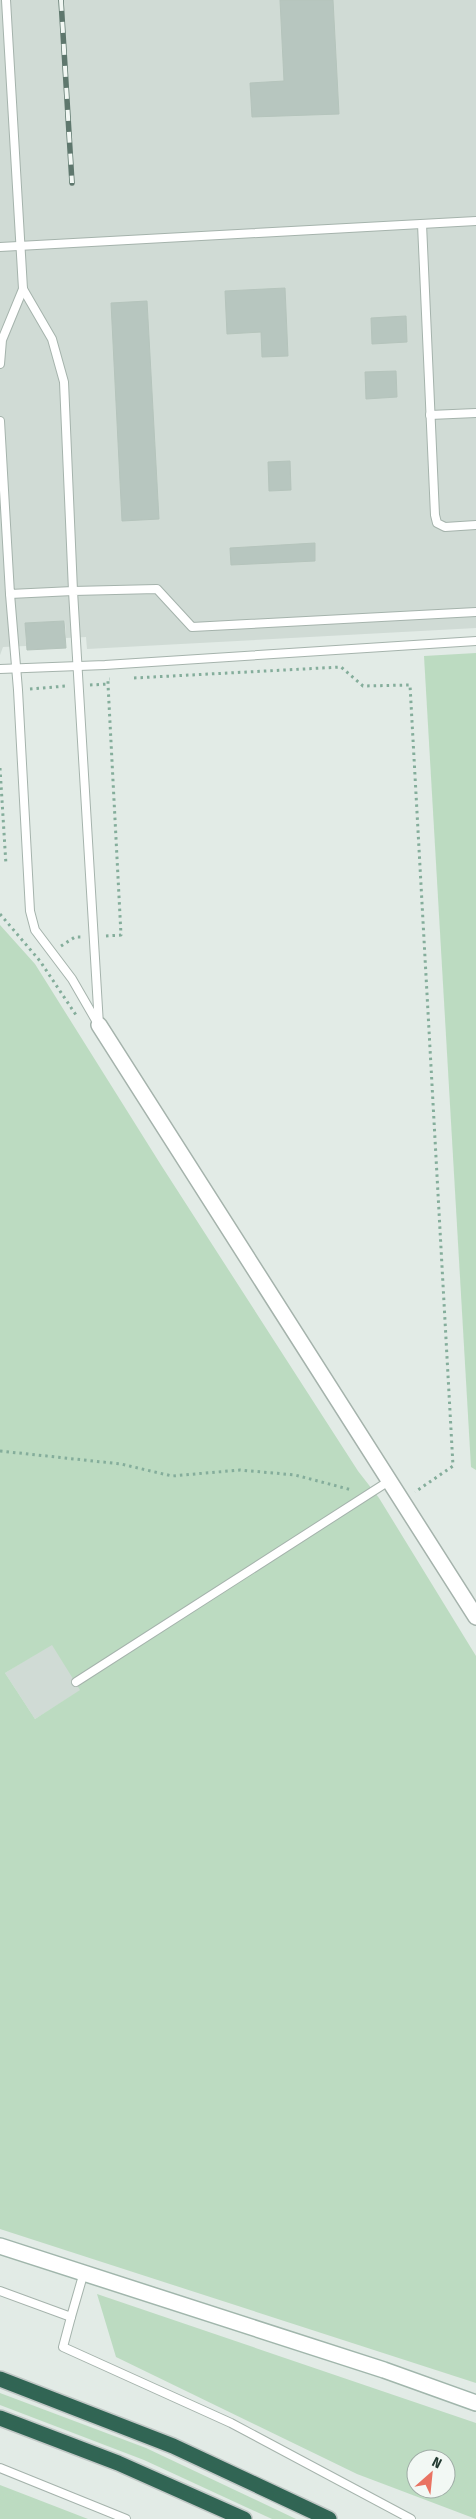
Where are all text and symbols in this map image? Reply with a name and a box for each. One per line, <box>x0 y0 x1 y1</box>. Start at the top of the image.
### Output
north arrow <box>406 2449 456 2499</box>
text: N <box>429 2453 444 2472</box>

